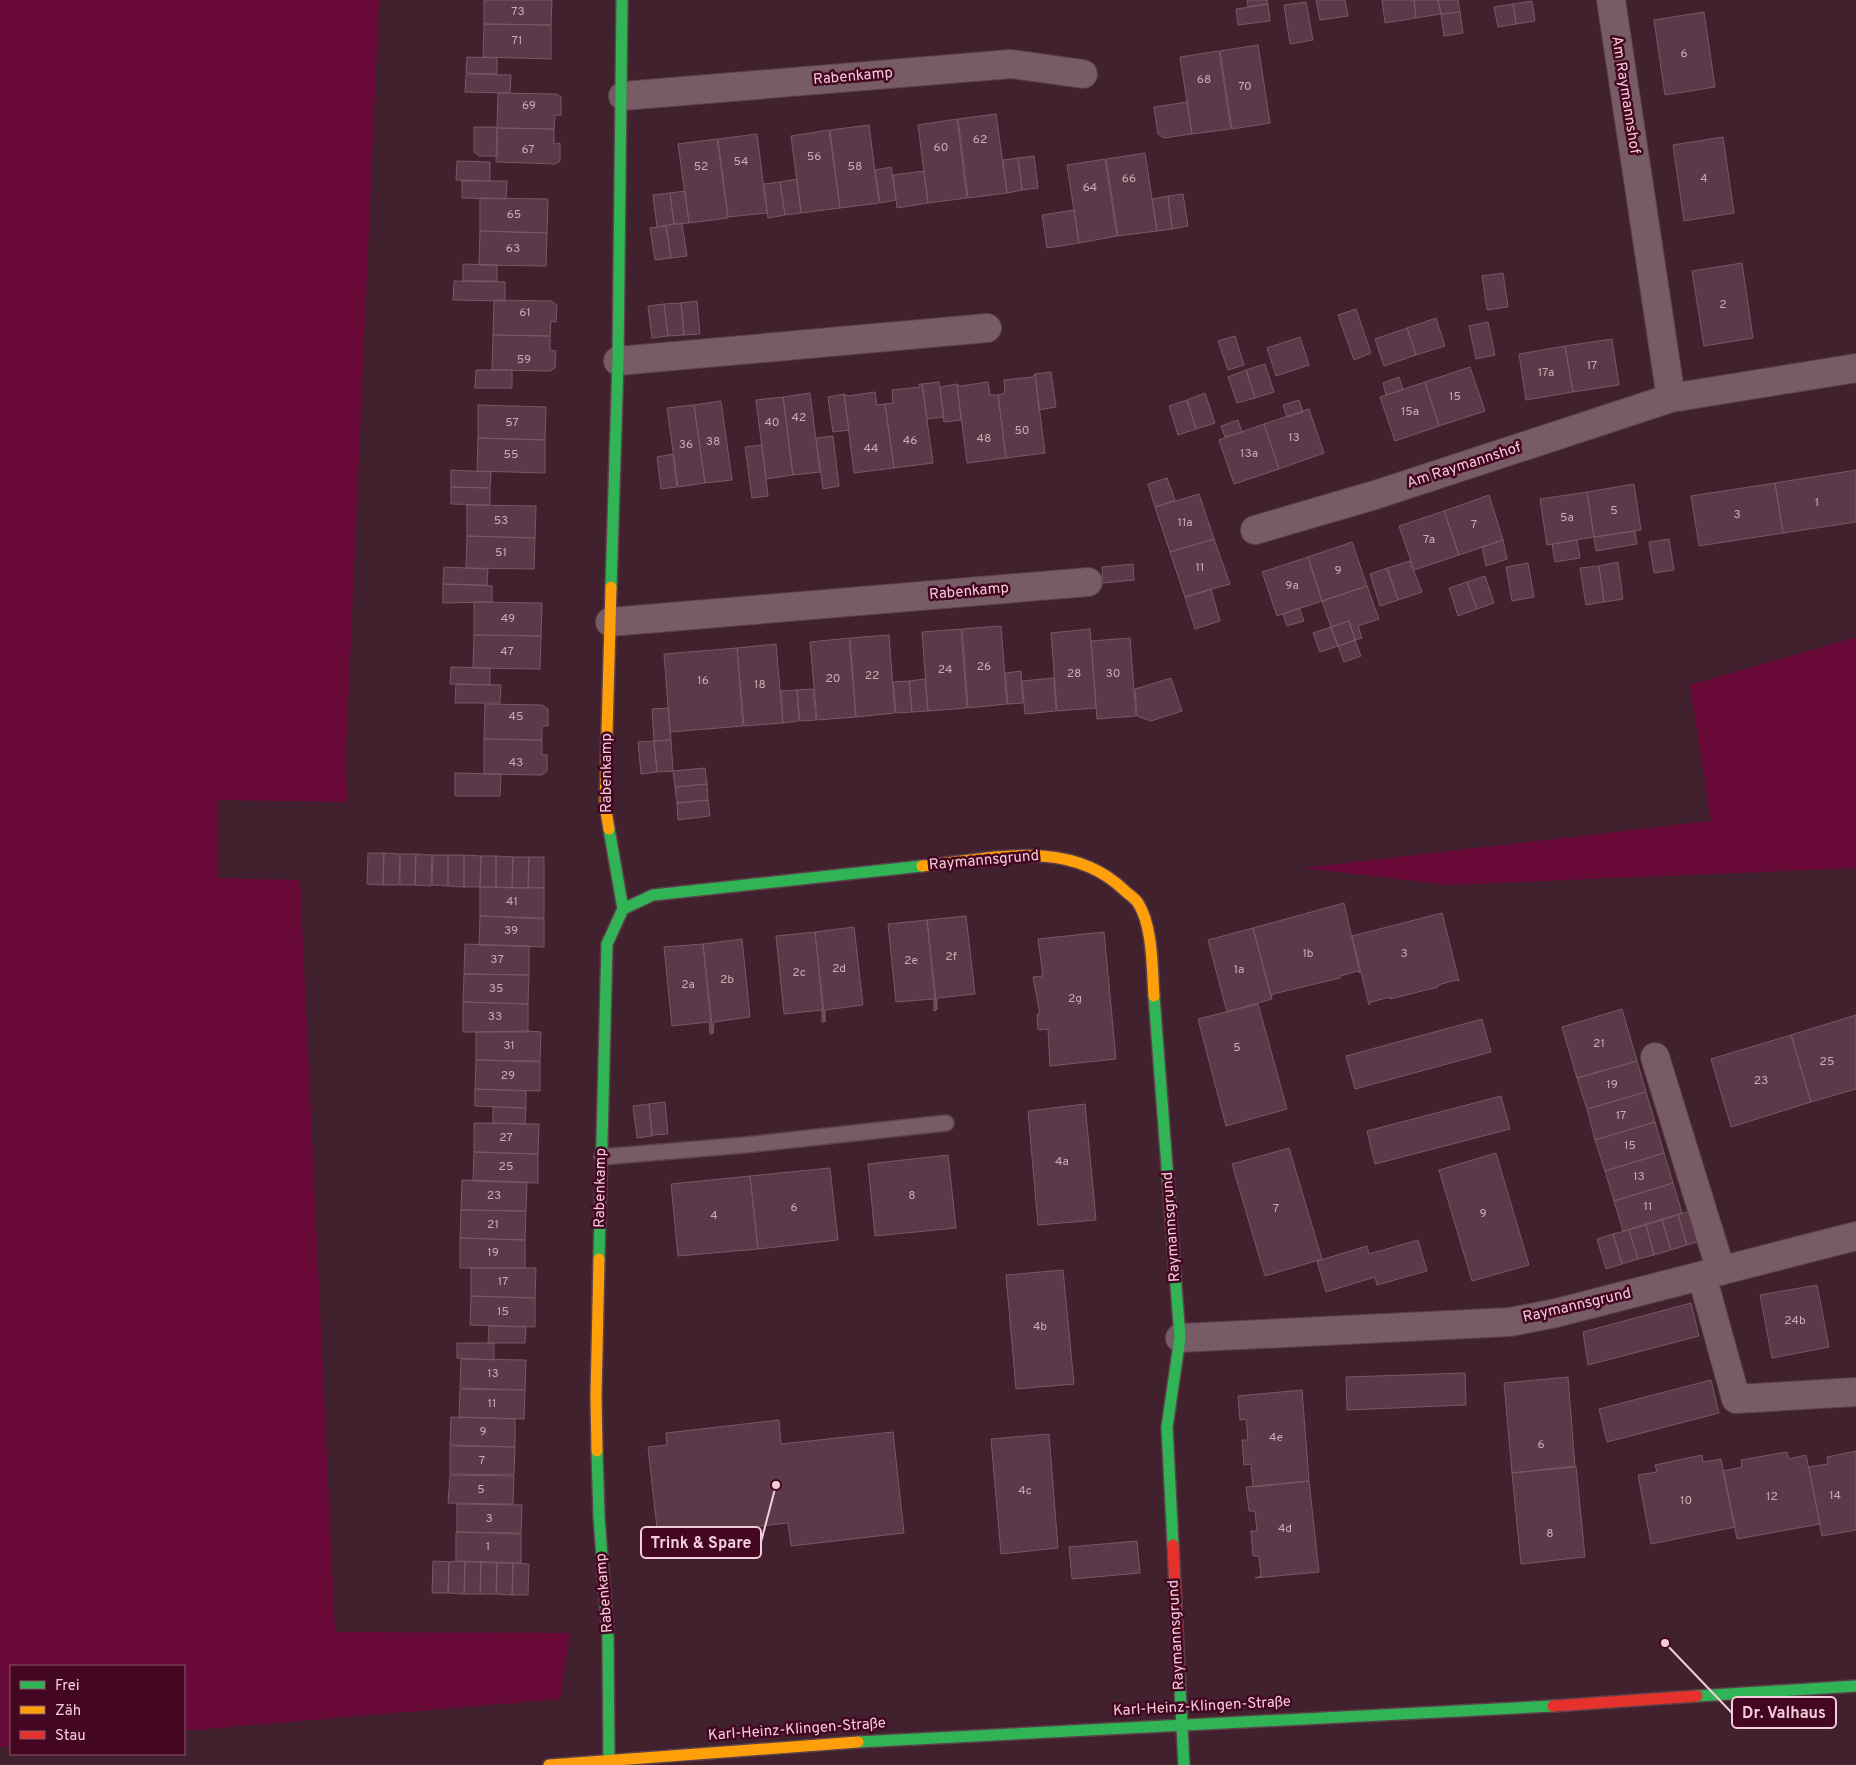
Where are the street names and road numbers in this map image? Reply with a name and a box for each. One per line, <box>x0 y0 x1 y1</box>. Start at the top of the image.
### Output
street label: Am Raymannshof <box>1606 35 1644 155</box>
street label: Rabenkamp <box>812 64 894 90</box>
street label: Am Raymannshof <box>1404 439 1524 493</box>
street label: Rabenkamp <box>928 579 1010 605</box>
street label: Rabenkamp <box>598 733 617 813</box>
street label: Raymannsgrund <box>928 847 1040 875</box>
street label: Rabenkamp <box>591 1148 611 1228</box>
street label: Raymannsgrund <box>1159 1171 1185 1283</box>
street label: Raymannsgrund <box>1521 1284 1633 1328</box>
street label: Rabenkamp <box>592 1552 618 1634</box>
street label: Raymannsgrund <box>1165 1579 1189 1691</box>
street label: Karl-Heinz-Klingen-Straße <box>1113 1693 1291 1721</box>
street label: Karl-Heinz-Klingen-Straße <box>707 1714 887 1746</box>

